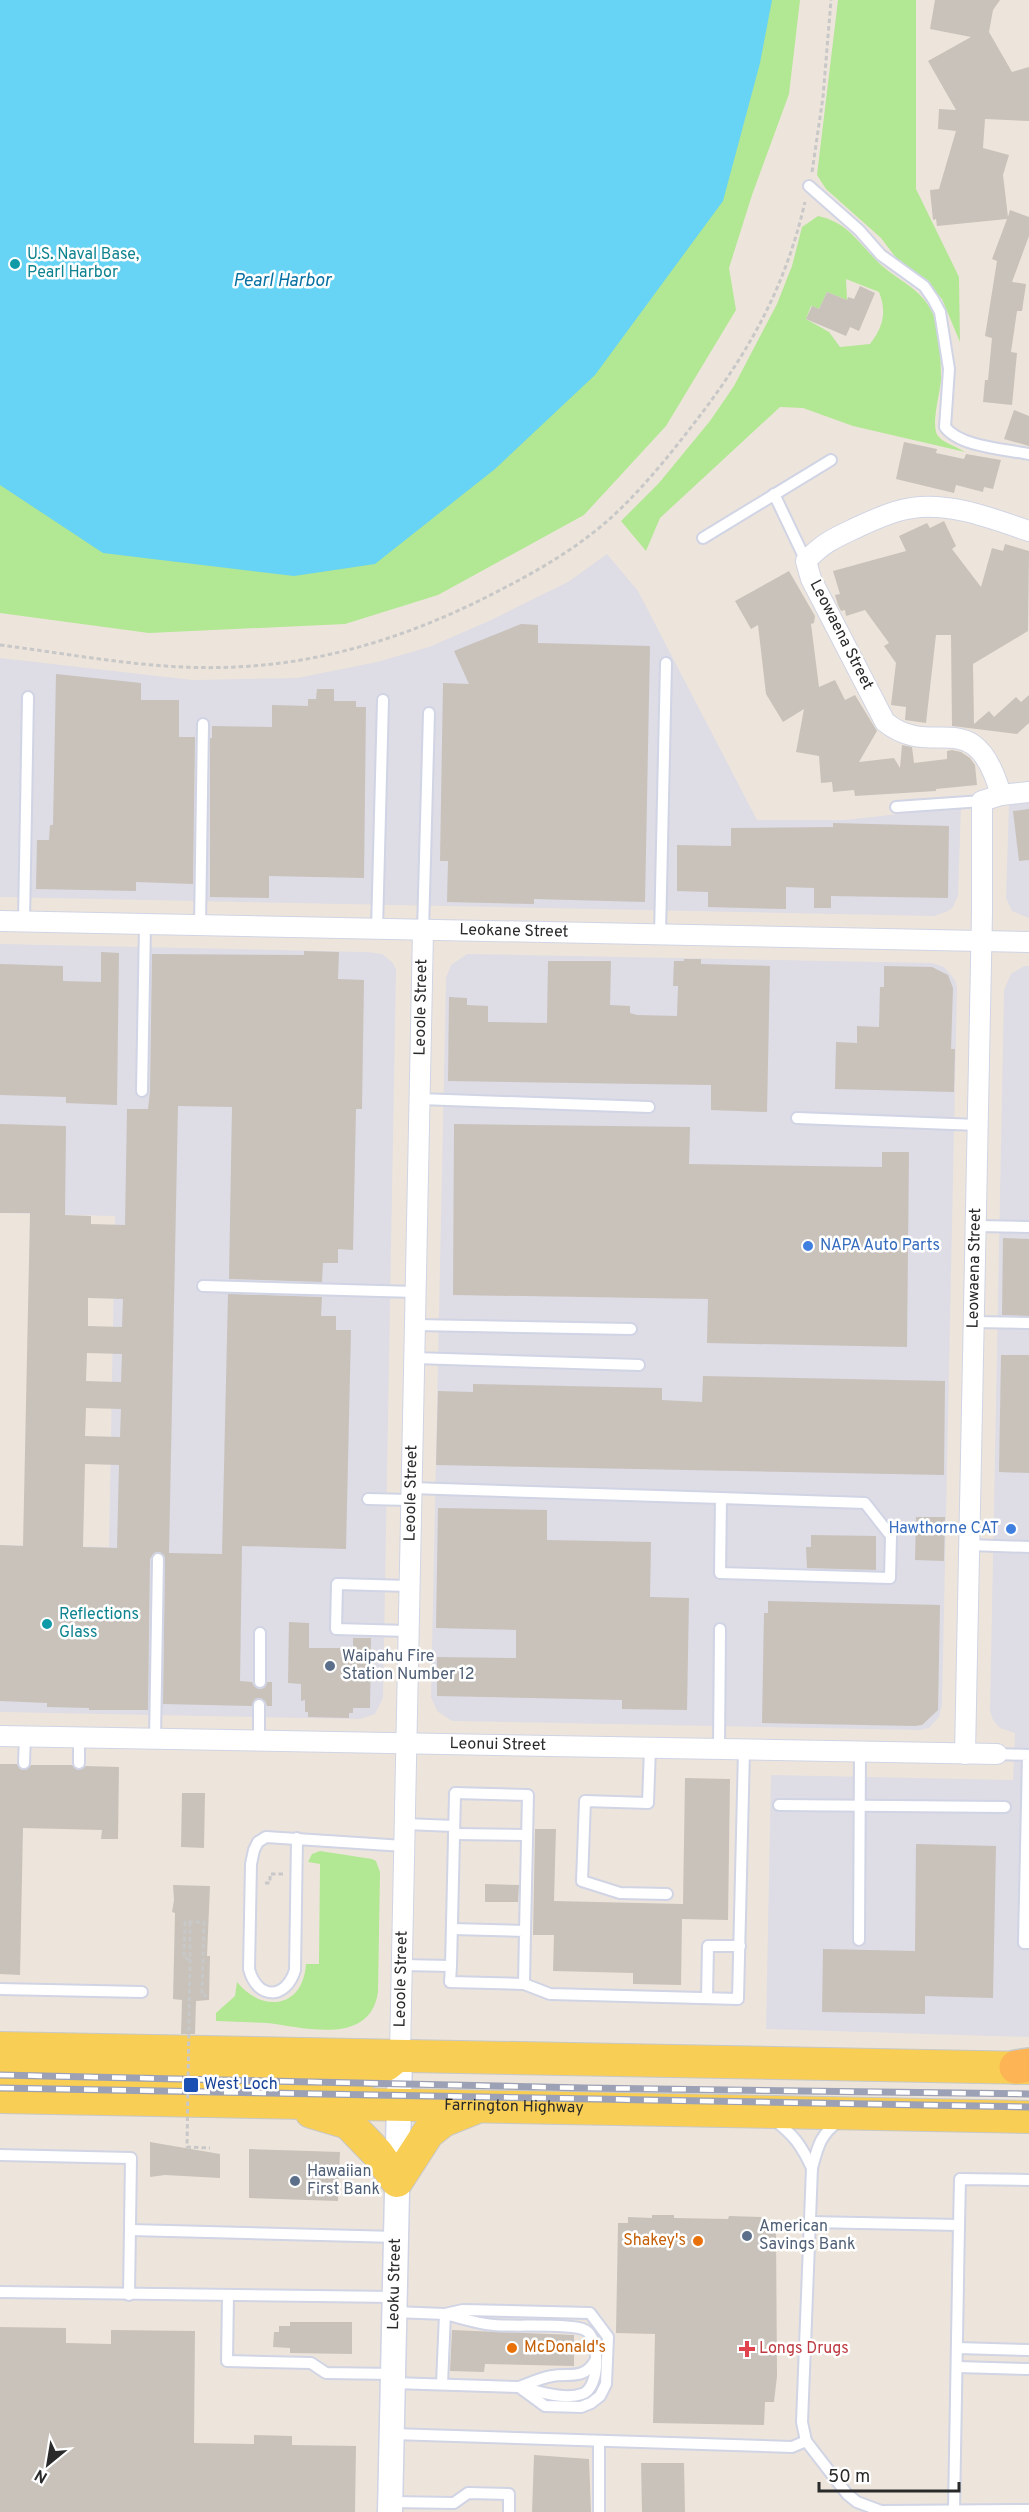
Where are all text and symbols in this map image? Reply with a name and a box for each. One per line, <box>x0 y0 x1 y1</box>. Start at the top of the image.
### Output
place label: U.S. Naval Base, Pearl Harbor <box>27 245 139 283</box>
marker: U.S. Naval Base, Pearl Harbor <box>8 257 22 271</box>
water label: Pearl Harbor <box>233 270 333 293</box>
street label: Leowaena Street <box>805 577 877 693</box>
street label: Leokane Street <box>459 920 569 943</box>
street label: Leoole Street <box>410 959 432 1056</box>
street label: Leowaena Street <box>964 1208 986 1329</box>
place label: NAPA Auto Parts <box>820 1236 940 1256</box>
marker: NAPA Auto Parts <box>801 1239 815 1253</box>
street label: Leoole Street <box>401 1445 422 1542</box>
place label: Hawthorne CAT <box>888 1519 999 1539</box>
marker: Hawthorne CAT <box>1004 1522 1018 1536</box>
place label: Reflections Glass <box>59 1605 139 1643</box>
marker: Reflections Glass <box>40 1617 54 1631</box>
place label: Waipahu Fire Station Number 12 <box>342 1647 475 1685</box>
marker: Waipahu Fire Station Number 12 <box>323 1659 337 1673</box>
street label: Leonui Street <box>449 1734 546 1756</box>
street label: Leoole Street <box>391 1930 413 2028</box>
place label: West Loch <box>204 2075 278 2095</box>
marker: West Loch <box>182 2076 200 2094</box>
street label: Farrington Highway <box>444 2096 584 2118</box>
place label: Hawaiian First Bank <box>307 2162 380 2200</box>
marker: Hawaiian First Bank <box>288 2174 302 2188</box>
place label: American Savings Bank <box>759 2217 856 2255</box>
marker: American Savings Bank <box>740 2229 754 2243</box>
place label: Shakey's <box>623 2231 686 2251</box>
marker: Shakey's <box>691 2234 705 2248</box>
street label: Leoku Street <box>384 2238 406 2330</box>
place label: McDonald's <box>524 2338 606 2358</box>
place label: Longs Drugs <box>759 2339 849 2359</box>
marker: McDonald's <box>505 2341 519 2355</box>
marker: Longs Drugs <box>740 2342 754 2356</box>
north arrow <box>18 2434 78 2494</box>
scale bar <box>819 2455 958 2493</box>
text: N <box>32 2464 51 2487</box>
text: 50 m <box>828 2466 870 2489</box>

